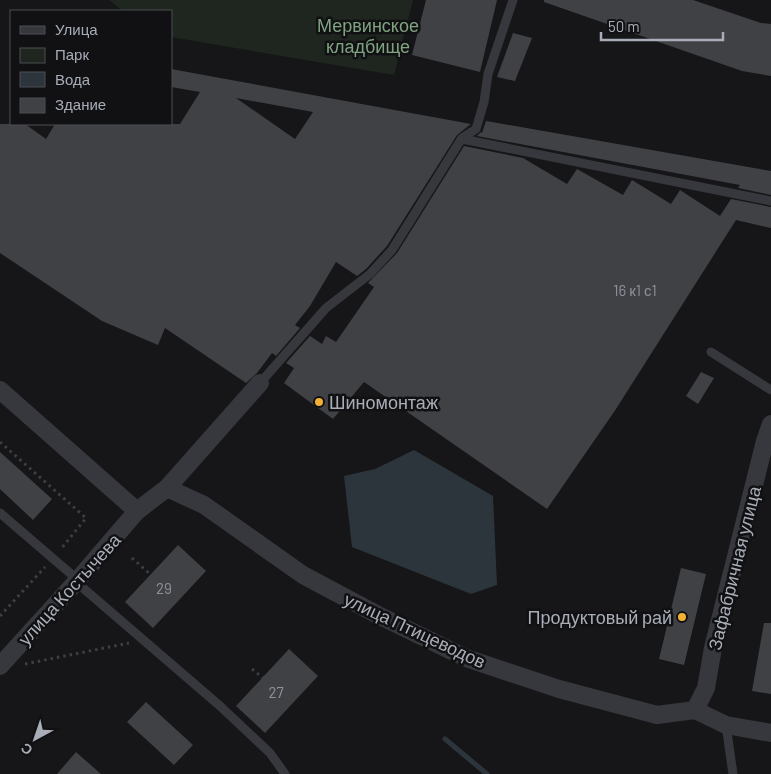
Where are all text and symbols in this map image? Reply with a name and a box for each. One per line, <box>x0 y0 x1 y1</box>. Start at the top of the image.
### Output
legend <box>10 10 172 125</box>
scale bar <box>601 10 724 42</box>
park label: Мервинское кладбище <box>317 14 419 57</box>
text: 50 m <box>608 17 640 35</box>
text: Улица <box>55 20 98 38</box>
text: Парк <box>55 45 89 63</box>
text: Вода <box>55 70 91 88</box>
text: Здание <box>55 95 106 113</box>
house number: 16 к1 с1 <box>613 281 657 299</box>
place label: Шиномонтаж <box>329 391 438 413</box>
marker: Шиномонтаж <box>313 396 325 408</box>
street label: Зафабричная улица <box>703 483 765 652</box>
street label: улица Костычева <box>13 528 126 649</box>
house number: 29 <box>156 579 172 597</box>
street label: улица Птицеводов <box>341 588 489 672</box>
place label: Продуктовый рай <box>528 606 672 628</box>
marker: Продуктовый рай <box>676 611 688 623</box>
house number: 27 <box>268 683 284 701</box>
north arrow <box>10 714 60 764</box>
text: С <box>17 740 36 759</box>

